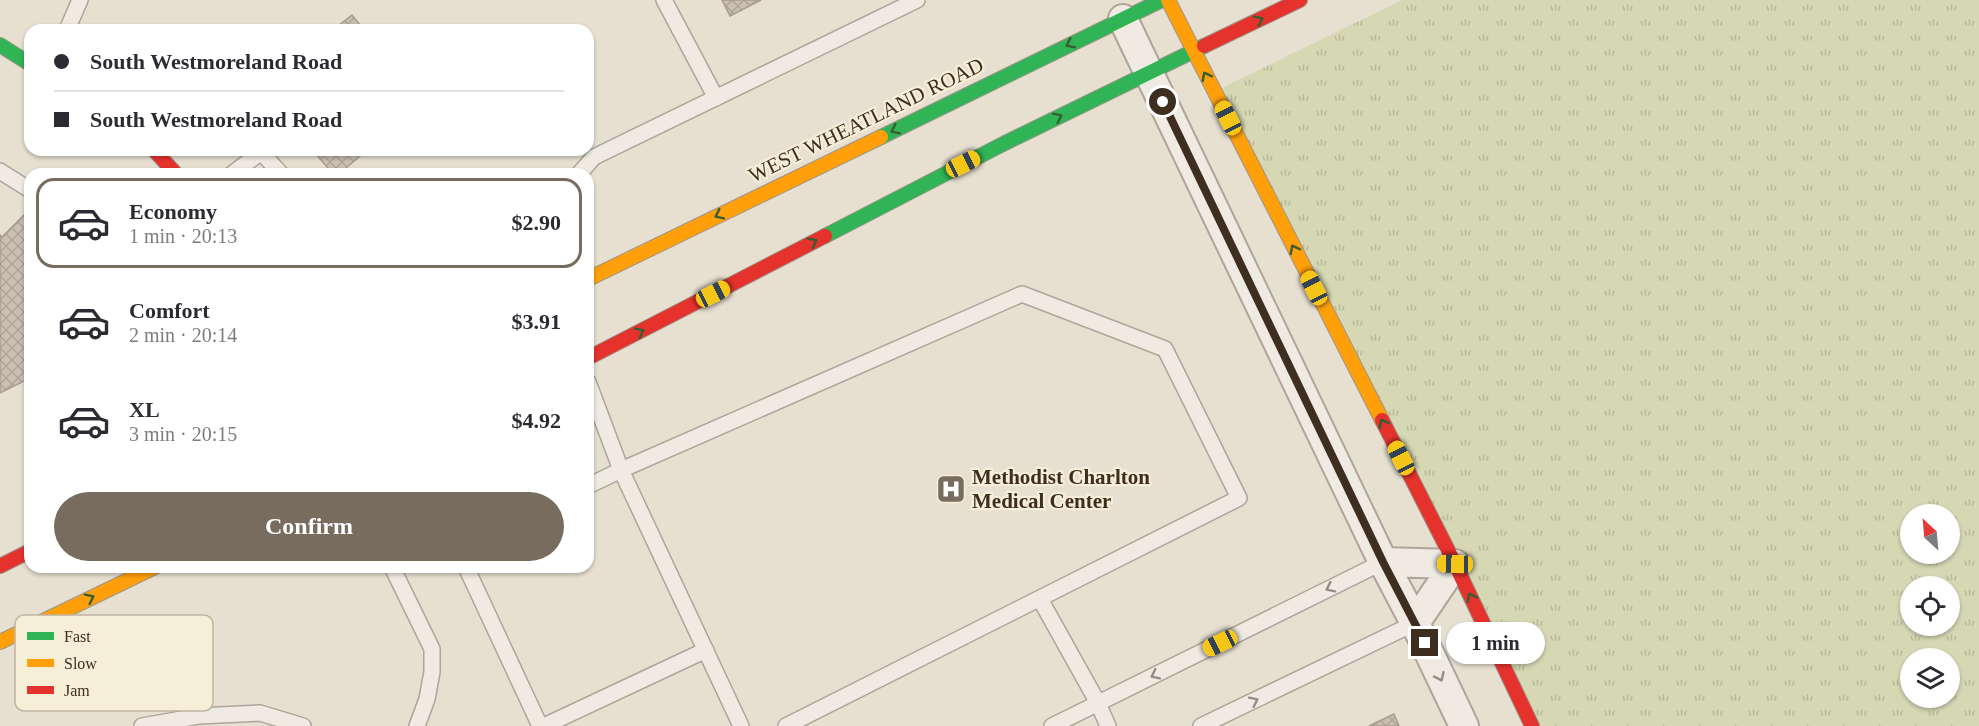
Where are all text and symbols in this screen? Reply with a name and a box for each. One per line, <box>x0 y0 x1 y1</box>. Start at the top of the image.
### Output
one-way arrow <box>1252 16 1263 28</box>
one-way arrow <box>1066 37 1077 49</box>
text: South Westmoreland Road <box>90 49 342 74</box>
street label: WEST WHEATLAND ROAD <box>745 53 987 187</box>
one-way arrow <box>1201 71 1213 82</box>
route start <box>1149 88 1176 115</box>
car <box>1212 98 1244 138</box>
text: South Westmoreland Road <box>90 107 342 132</box>
one-way arrow <box>1051 113 1062 125</box>
one-way arrow <box>890 122 901 134</box>
car <box>943 148 983 180</box>
icon: car <box>57 196 111 250</box>
text: Economy <box>129 199 217 224</box>
one-way arrow <box>715 208 726 219</box>
text: $2.90 <box>512 210 561 235</box>
text: 1 min · 20:13 <box>129 225 237 247</box>
one-way arrow <box>807 238 817 249</box>
one-way arrow <box>1290 245 1302 256</box>
car <box>1298 268 1330 308</box>
car <box>693 278 733 310</box>
icon: car <box>57 295 111 349</box>
text: Comfort <box>129 298 210 323</box>
text: $3.91 <box>512 309 561 334</box>
text: 2 min · 20:14 <box>129 324 237 346</box>
one-way arrow <box>634 327 645 339</box>
icon: car <box>57 394 111 448</box>
text: XL <box>129 397 160 422</box>
text: $4.92 <box>512 408 561 433</box>
one-way arrow <box>1379 419 1390 429</box>
text: 3 min · 20:15 <box>129 423 237 445</box>
car <box>1385 438 1417 478</box>
place label: Methodist Charlton Medical Center <box>972 465 1150 513</box>
hospital icon: Methodist Charlton Medical Center <box>935 473 967 505</box>
button: Confirm <box>54 492 564 561</box>
north arrow <box>1900 504 1960 564</box>
map controls <box>1900 504 1960 708</box>
car <box>1437 555 1473 573</box>
button: locate <box>1900 576 1960 636</box>
one-way arrow <box>1326 581 1337 592</box>
one-way arrow <box>1466 593 1478 604</box>
one-way arrow <box>84 594 95 606</box>
legend <box>15 615 213 711</box>
callout: 1 min <box>1446 622 1545 664</box>
car <box>1200 627 1240 659</box>
text: Fast <box>64 628 91 645</box>
route end <box>1411 629 1438 656</box>
text: 1 min <box>1471 632 1520 654</box>
button: layers <box>1900 648 1960 708</box>
text: Slow <box>64 655 97 672</box>
one-way arrow <box>1151 667 1162 679</box>
one-way arrow <box>1433 670 1445 681</box>
text: Jam <box>64 682 90 699</box>
one-way arrow <box>1247 696 1258 708</box>

